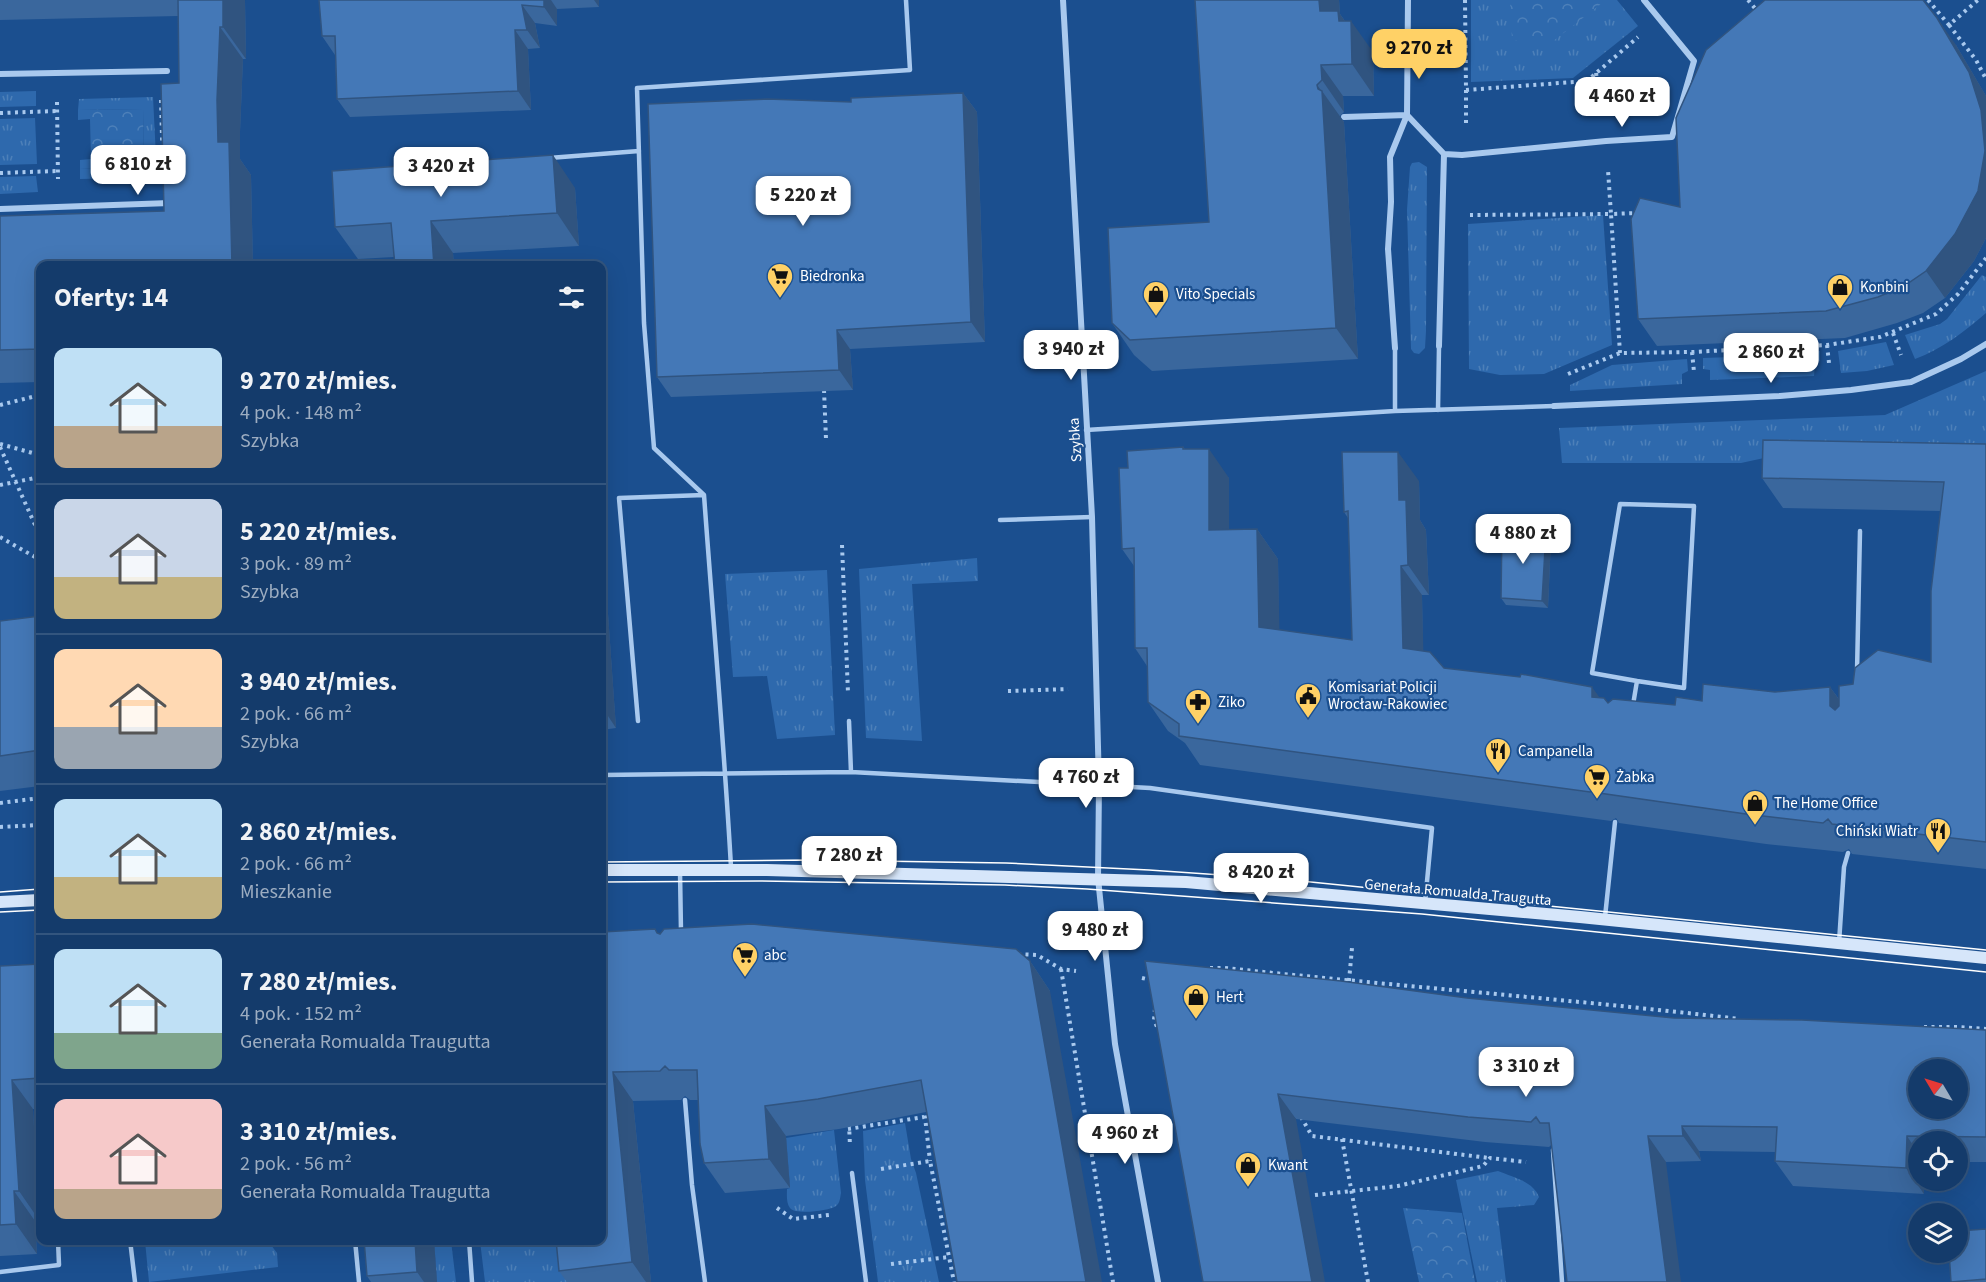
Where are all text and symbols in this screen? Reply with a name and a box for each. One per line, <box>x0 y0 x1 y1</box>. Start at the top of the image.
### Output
pin: 9 270 zł <box>1357 29 1481 80</box>
text: 9 270 zł <box>1386 34 1452 62</box>
pin: 4 460 zł <box>1560 77 1684 128</box>
text: 4 460 zł <box>1589 82 1655 110</box>
pin: 6 810 zł <box>76 145 200 196</box>
pin: 3 420 zł <box>379 147 503 198</box>
text: 6 810 zł <box>105 150 171 178</box>
text: 3 420 zł <box>408 152 474 180</box>
pin: 5 220 zł <box>741 176 865 227</box>
text: 5 220 zł <box>770 181 836 209</box>
supermarket icon: Biedronka <box>765 261 795 299</box>
place label: Biedronka <box>800 266 865 287</box>
shop icon: Konbini <box>1825 272 1855 310</box>
place label: Konbini <box>1860 277 1909 298</box>
text: Oferty: 14 <box>54 279 168 316</box>
shop icon: Vito Specials <box>1141 279 1171 317</box>
icon: filters <box>555 281 588 314</box>
place label: Vito Specials <box>1176 284 1255 305</box>
pin: 3 940 zł <box>1009 330 1133 381</box>
pin: 2 860 zł <box>1709 333 1833 384</box>
text: 3 940 zł <box>1038 335 1104 363</box>
text: 2 860 zł <box>1738 338 1804 366</box>
text: 9 270 zł/mies. <box>240 362 398 399</box>
icon: home <box>102 372 174 444</box>
text: 4 pok. · 148 m² <box>240 399 362 427</box>
street label: Szybka <box>1063 417 1088 463</box>
text: Szybka <box>240 427 299 455</box>
text: 5 220 zł/mies. <box>240 513 398 550</box>
pin: 4 880 zł <box>1461 514 1585 565</box>
text: 4 880 zł <box>1490 519 1556 547</box>
icon: home <box>102 523 174 595</box>
text: 3 pok. · 89 m² <box>240 550 352 578</box>
text: Szybka <box>240 578 299 606</box>
text: 3 940 zł/mies. <box>240 663 398 700</box>
icon: home <box>102 673 174 745</box>
place label: Komisariat Policji Wrocław-Rakowiec <box>1328 677 1447 715</box>
public building icon: Komisariat Policji Wrocław-Rakowiec <box>1293 681 1323 719</box>
pharmacy icon: Ziko <box>1183 687 1213 725</box>
place label: Ziko <box>1218 692 1245 713</box>
text: 2 pok. · 66 m² <box>240 700 352 728</box>
text: Szybka <box>240 728 299 756</box>
restaurant icon: Campanella <box>1483 736 1513 774</box>
place label: Campanella <box>1518 741 1593 762</box>
pin: 4 760 zł <box>1024 758 1148 809</box>
supermarket icon: Żabka <box>1582 762 1612 800</box>
text: 4 760 zł <box>1053 763 1119 791</box>
place label: Żabka <box>1616 767 1655 788</box>
shop icon: The Home Office <box>1740 788 1770 826</box>
place label: The Home Office <box>1774 793 1878 814</box>
text: 2 860 zł/mies. <box>240 813 398 850</box>
restaurant icon: Chiński Wiatr <box>1923 816 1953 854</box>
place label: Chiński Wiatr <box>1836 821 1919 842</box>
icon: home <box>102 823 174 895</box>
pin: 7 280 zł <box>787 836 911 887</box>
text: 7 280 zł <box>816 841 882 869</box>
text: 2 pok. · 66 m² <box>240 850 352 878</box>
pin: 8 420 zł <box>1199 853 1323 904</box>
text: 8 420 zł <box>1228 858 1294 886</box>
street label: Generała Romualda Traugutta <box>1363 874 1552 911</box>
text: Mieszkanie <box>240 878 332 906</box>
pin: 9 480 zł <box>1033 911 1157 962</box>
text: 9 480 zł <box>1062 916 1128 944</box>
supermarket icon: abc <box>730 940 760 978</box>
place label: abc <box>764 945 787 966</box>
text: 7 280 zł/mies. <box>240 963 398 1000</box>
icon: home <box>102 973 174 1045</box>
shop icon: Hert <box>1181 982 1211 1020</box>
place label: Hert <box>1216 987 1244 1008</box>
text: 4 pok. · 152 m² <box>240 1000 362 1028</box>
text: Generała Romualda Traugutta <box>240 1028 491 1056</box>
pin: 3 310 zł <box>1464 1047 1588 1098</box>
text: 3 310 zł <box>1493 1052 1559 1080</box>
north arrow <box>1908 1059 1968 1119</box>
map controls <box>1908 1059 1968 1263</box>
text: 3 310 zł/mies. <box>240 1113 398 1150</box>
pin: 4 960 zł <box>1063 1114 1187 1165</box>
text: 4 960 zł <box>1092 1119 1158 1147</box>
icon: home <box>102 1123 174 1195</box>
button: locate <box>1908 1131 1968 1191</box>
text: 2 pok. · 56 m² <box>240 1150 352 1178</box>
shop icon: Kwant <box>1233 1150 1263 1188</box>
place label: Kwant <box>1268 1155 1308 1176</box>
text: Generała Romualda Traugutta <box>240 1178 491 1206</box>
button: layers <box>1908 1203 1968 1263</box>

